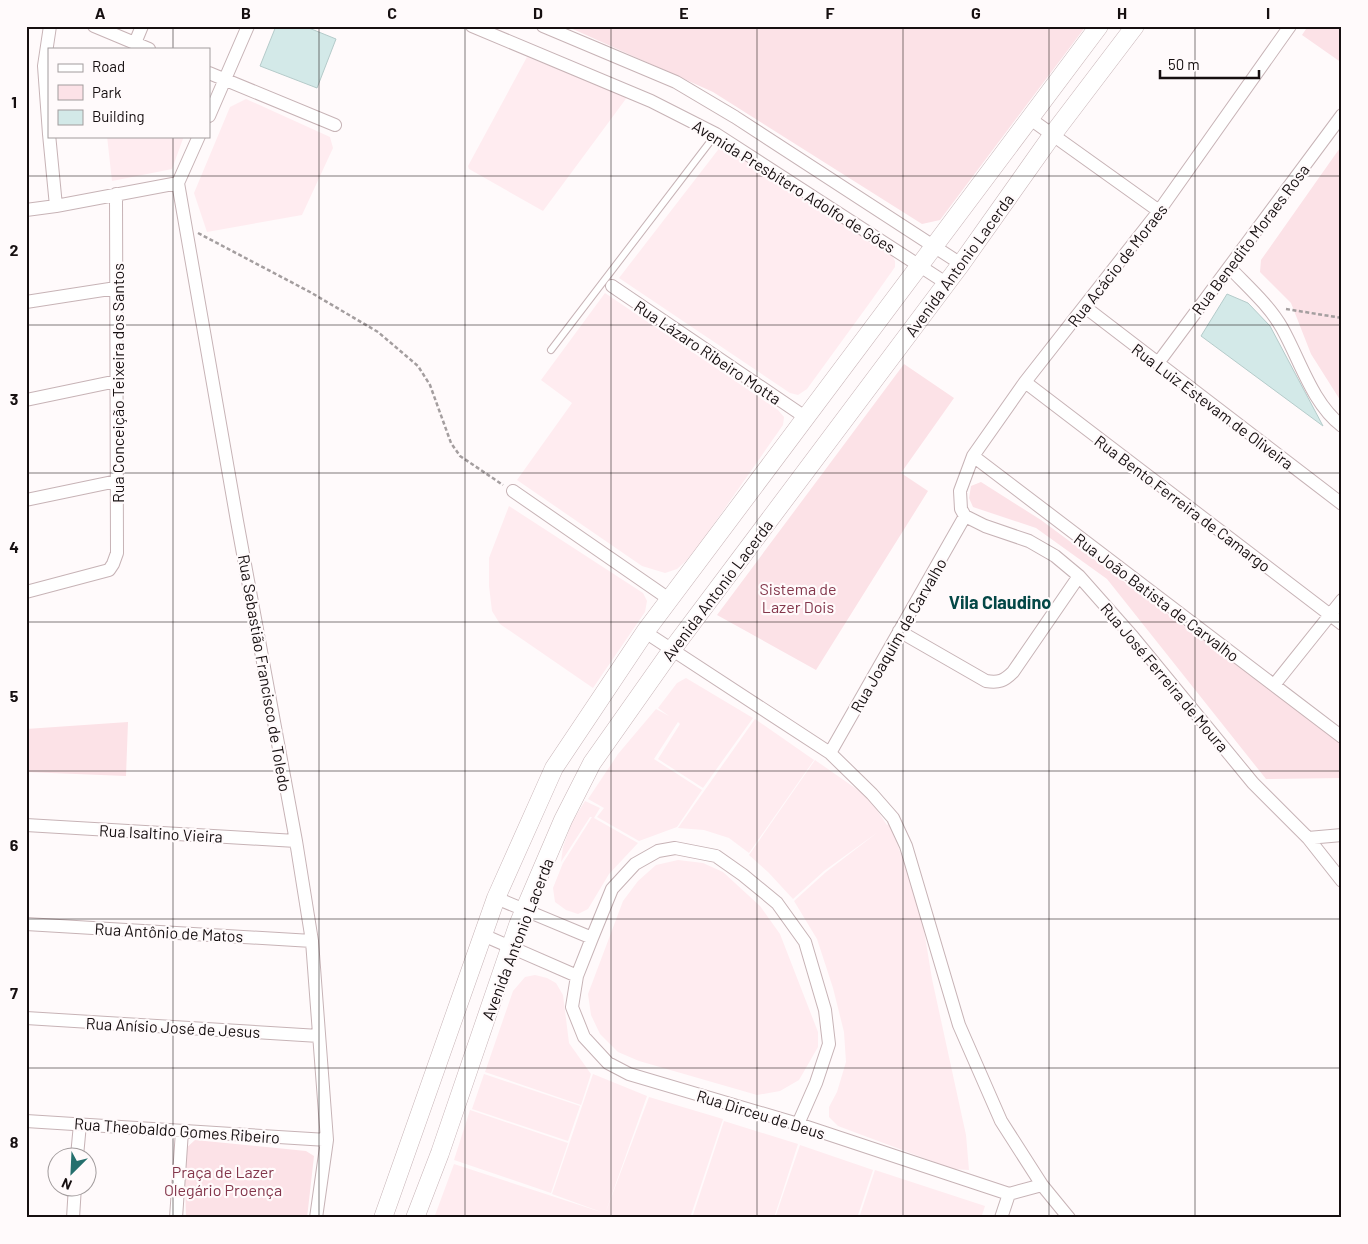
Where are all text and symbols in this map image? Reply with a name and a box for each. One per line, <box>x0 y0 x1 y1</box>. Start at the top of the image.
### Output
text: A <box>95 3 106 22</box>
text: B <box>241 3 251 22</box>
text: C <box>387 3 397 22</box>
text: D <box>533 3 543 22</box>
text: E <box>679 3 689 22</box>
text: F <box>826 3 835 22</box>
text: G <box>971 3 981 22</box>
text: H <box>1117 3 1127 22</box>
text: I <box>1266 3 1270 22</box>
legend <box>48 48 210 138</box>
scale bar <box>1160 48 1259 80</box>
text: 50 m <box>1168 55 1200 73</box>
text: Road <box>92 57 125 75</box>
text: Park <box>92 83 122 101</box>
text: 1 <box>11 92 17 111</box>
text: Building <box>92 107 145 125</box>
street label: Avenida Presbítero Adolfo de Góes <box>689 116 899 256</box>
street label: Rua Benedito Moraes Rosa <box>1187 160 1313 318</box>
street label: Avenida Antonio Lacerda <box>901 190 1017 340</box>
street label: Rua Acácio de Moraes <box>1063 200 1171 330</box>
text: 2 <box>10 240 19 259</box>
street label: Rua Conceição Teixeira dos Santos <box>108 263 127 503</box>
street label: Rua Lázaro Ribeiro Motta <box>631 296 785 408</box>
street label: Rua Luiz Estevam de Oliveira <box>1129 339 1297 473</box>
text: 3 <box>10 389 18 408</box>
street label: Rua Bento Ferreira de Camargo <box>1091 431 1275 575</box>
street label: Avenida Antonio Lacerda <box>658 516 776 664</box>
street label: Rua João Batista de Carvalho <box>1071 529 1243 665</box>
text: 4 <box>9 537 19 556</box>
street label: Rua Sebastião Francisco de Toledo <box>235 553 295 793</box>
street label: Rua Joaquim de Carvalho <box>846 555 950 715</box>
park label: Sistema de Lazer Dois <box>759 579 837 616</box>
district label: Vila Claudino <box>949 591 1051 613</box>
street label: Rua José Ferreira de Moura <box>1097 599 1233 755</box>
text: 5 <box>10 686 19 705</box>
street label: Rua Isaltino Vieira <box>99 820 223 846</box>
text: 6 <box>10 835 19 854</box>
street label: Avenida Antonio Lacerda <box>477 855 557 1023</box>
street label: Rua Antônio de Matos <box>94 919 244 945</box>
text: 7 <box>10 983 18 1002</box>
street label: Rua Anísio José de Jesus <box>85 1013 261 1041</box>
street label: Rua Dirceu de Deus <box>695 1085 827 1143</box>
street label: Rua Theobaldo Gomes Ribeiro <box>73 1113 281 1147</box>
text: 8 <box>10 1132 19 1151</box>
north arrow <box>48 1146 98 1196</box>
park label: Praça de Lazer Olegário Proença <box>164 1162 282 1199</box>
text: N <box>59 1175 74 1194</box>

